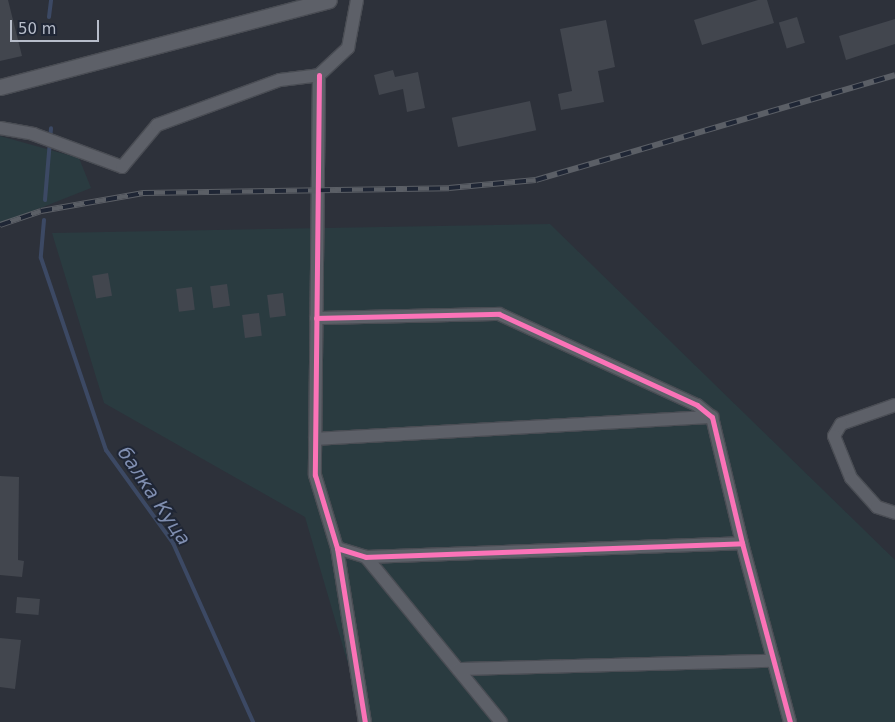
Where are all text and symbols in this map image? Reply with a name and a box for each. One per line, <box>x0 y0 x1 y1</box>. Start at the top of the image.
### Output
scale bar <box>12 10 101 42</box>
text: 50 m <box>18 20 56 38</box>
water label: балка Куца <box>113 442 195 550</box>

